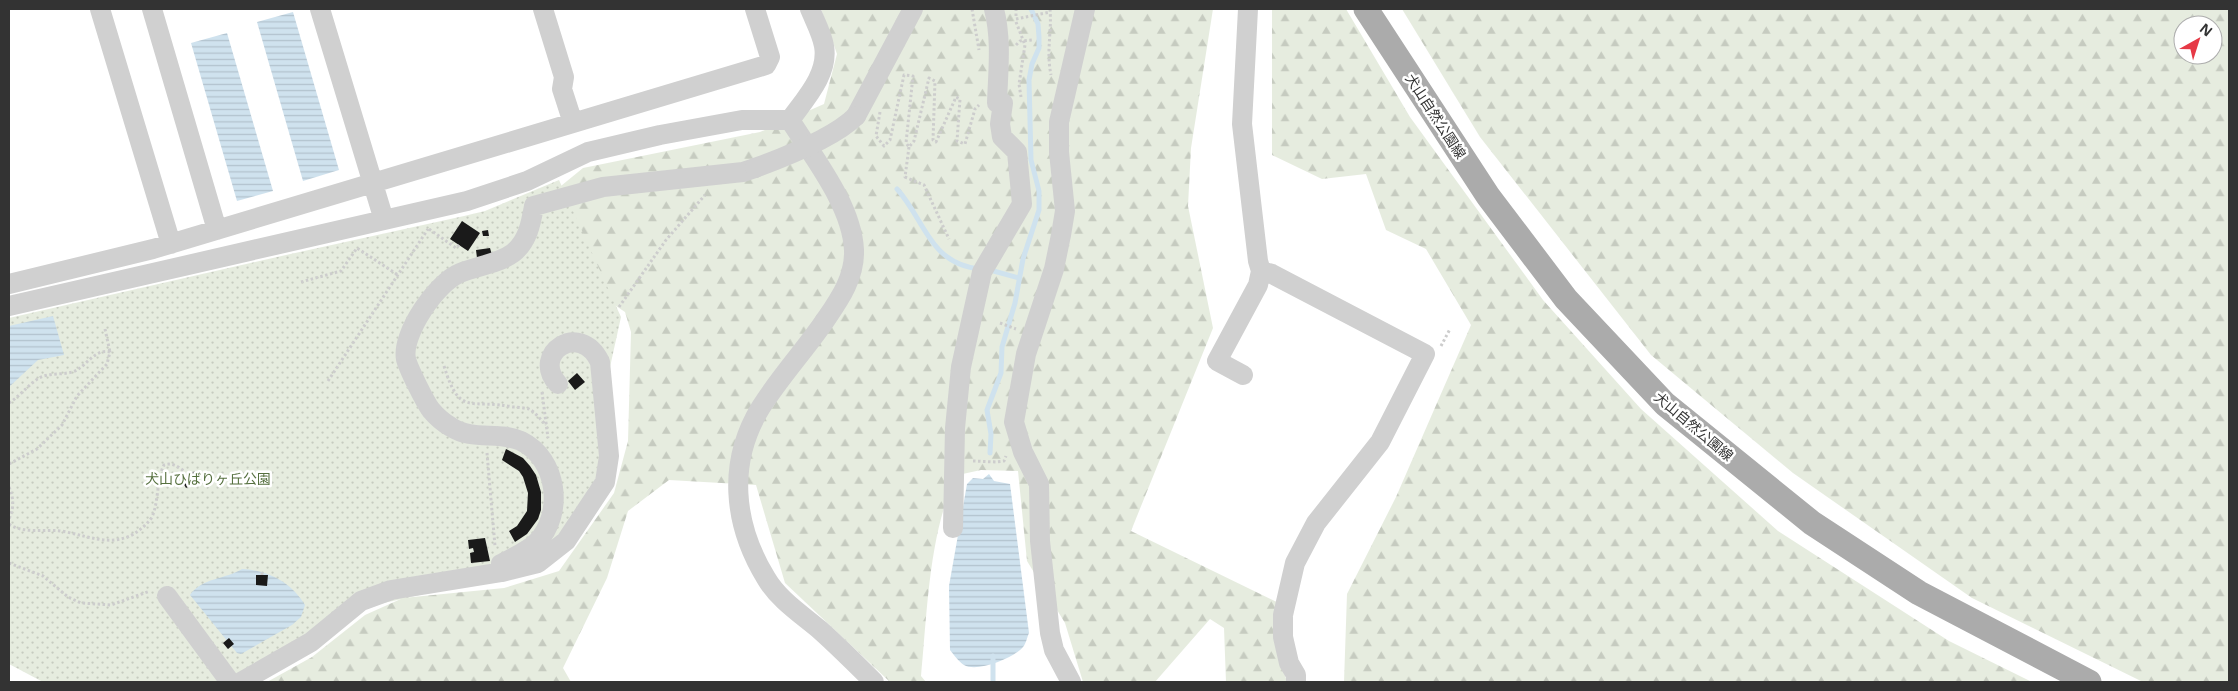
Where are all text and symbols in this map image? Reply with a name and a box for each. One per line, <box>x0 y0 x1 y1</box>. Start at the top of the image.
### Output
north arrow <box>2173 15 2223 65</box>
text: N <box>2196 19 2217 40</box>
street label: 犬山自然公園線 <box>1401 70 1471 162</box>
street label: 犬山自然公園線 <box>1650 387 1738 465</box>
park label: 犬山ひばりヶ丘公園 <box>145 469 271 488</box>

